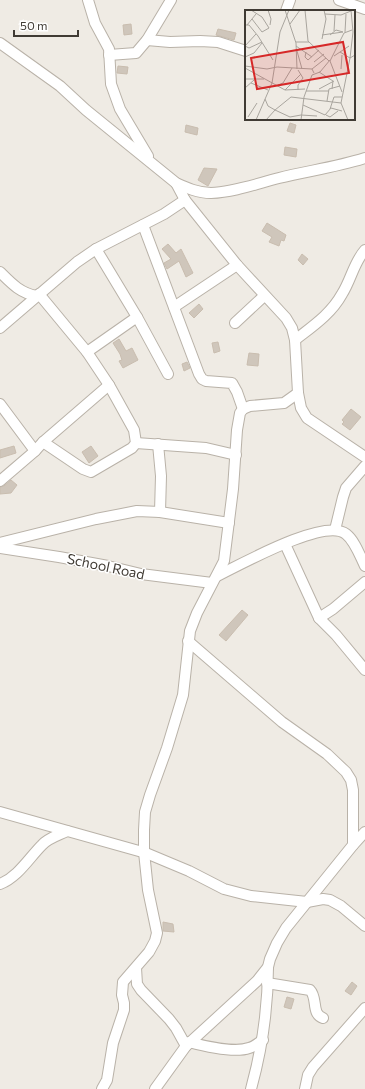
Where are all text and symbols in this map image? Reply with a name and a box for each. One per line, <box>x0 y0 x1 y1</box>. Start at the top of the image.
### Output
inset map <box>245 10 355 120</box>
scale bar <box>14 12 78 38</box>
text: 50 m <box>20 18 48 32</box>
street label: School Road <box>66 549 146 583</box>

